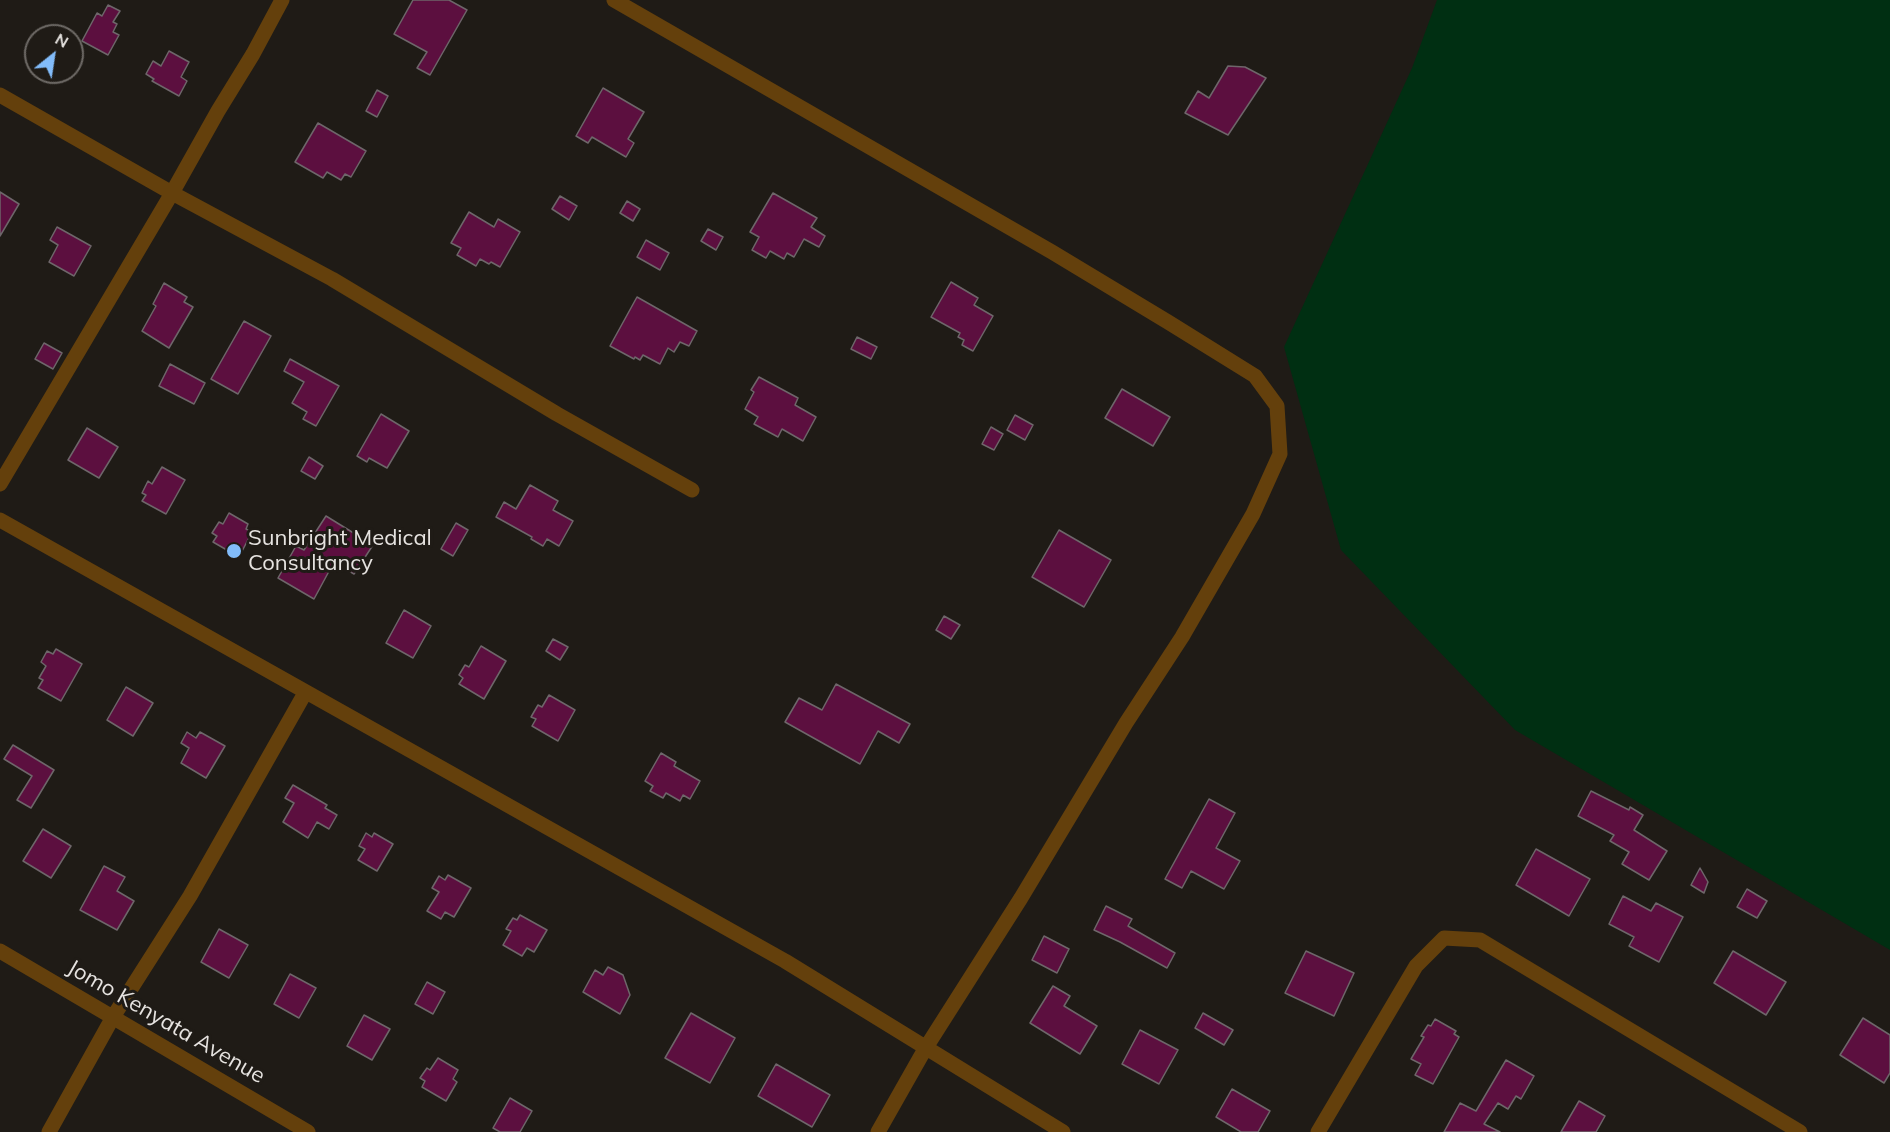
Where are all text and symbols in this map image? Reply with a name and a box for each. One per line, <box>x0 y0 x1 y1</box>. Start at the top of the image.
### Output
north arrow <box>24 24 84 84</box>
text: N <box>52 28 72 52</box>
place label: Sunbright Medical Consultancy <box>248 525 432 576</box>
marker: Sunbright Medical Consultancy <box>225 542 243 560</box>
street label: Jomo Kenyata Avenue <box>62 955 270 1089</box>

